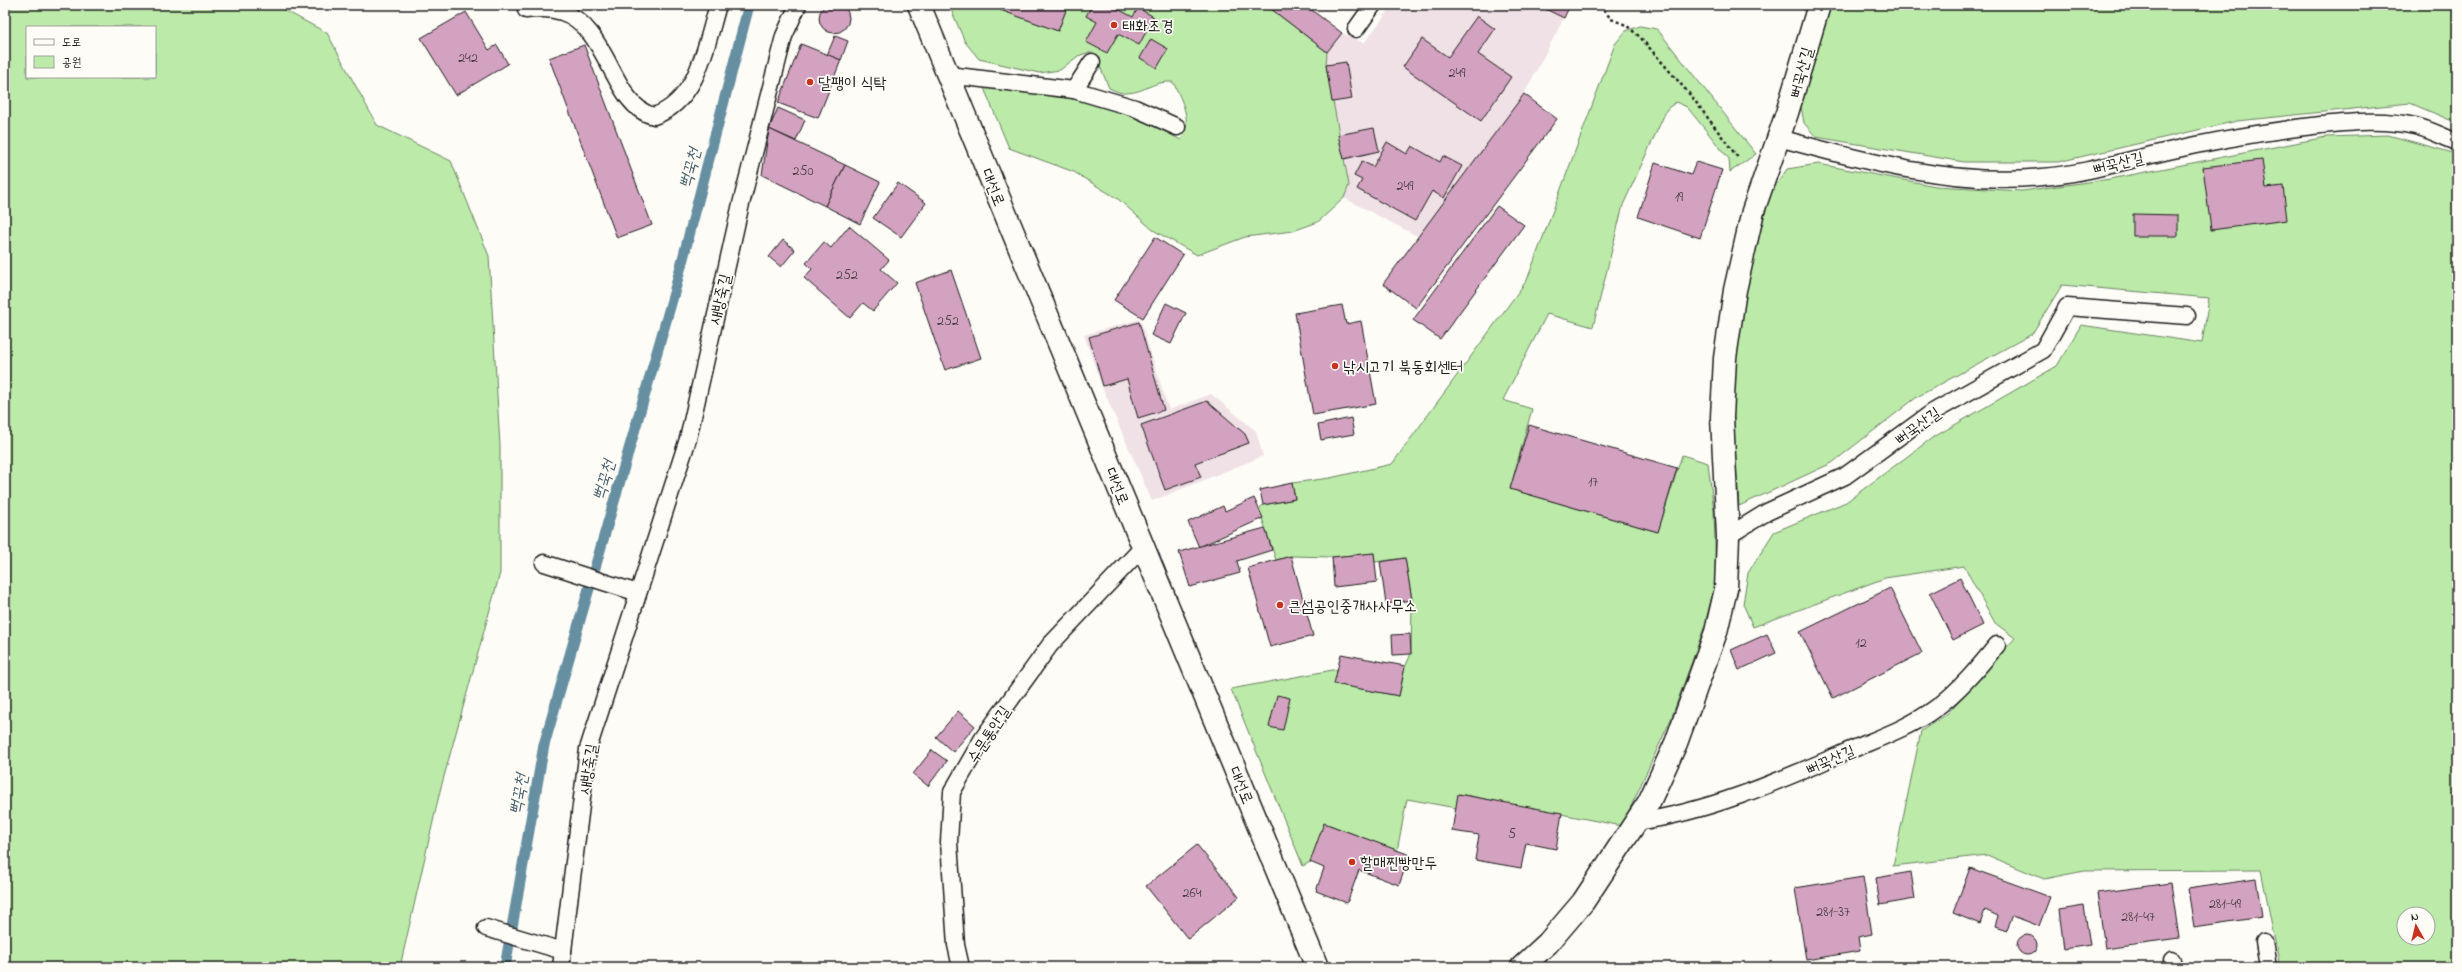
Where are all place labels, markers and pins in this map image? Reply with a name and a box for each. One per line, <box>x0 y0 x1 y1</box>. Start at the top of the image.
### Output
place label: 태화조경 <box>1122 15 1174 39</box>
marker: 태화조경 <box>1109 20 1119 30</box>
place label: 달팽이 식탁 <box>818 72 887 96</box>
marker: 달팽이 식탁 <box>805 77 815 87</box>
place label: 낚시고기 북동회센터 <box>1343 356 1463 380</box>
marker: 낚시고기 북동회센터 <box>1330 361 1340 371</box>
place label: 큰섬공인중개사사무소 <box>1288 595 1417 619</box>
marker: 큰섬공인중개사사무소 <box>1275 600 1285 610</box>
place label: 할매찐빵만두 <box>1360 852 1437 876</box>
marker: 할매찐빵만두 <box>1347 857 1357 867</box>

